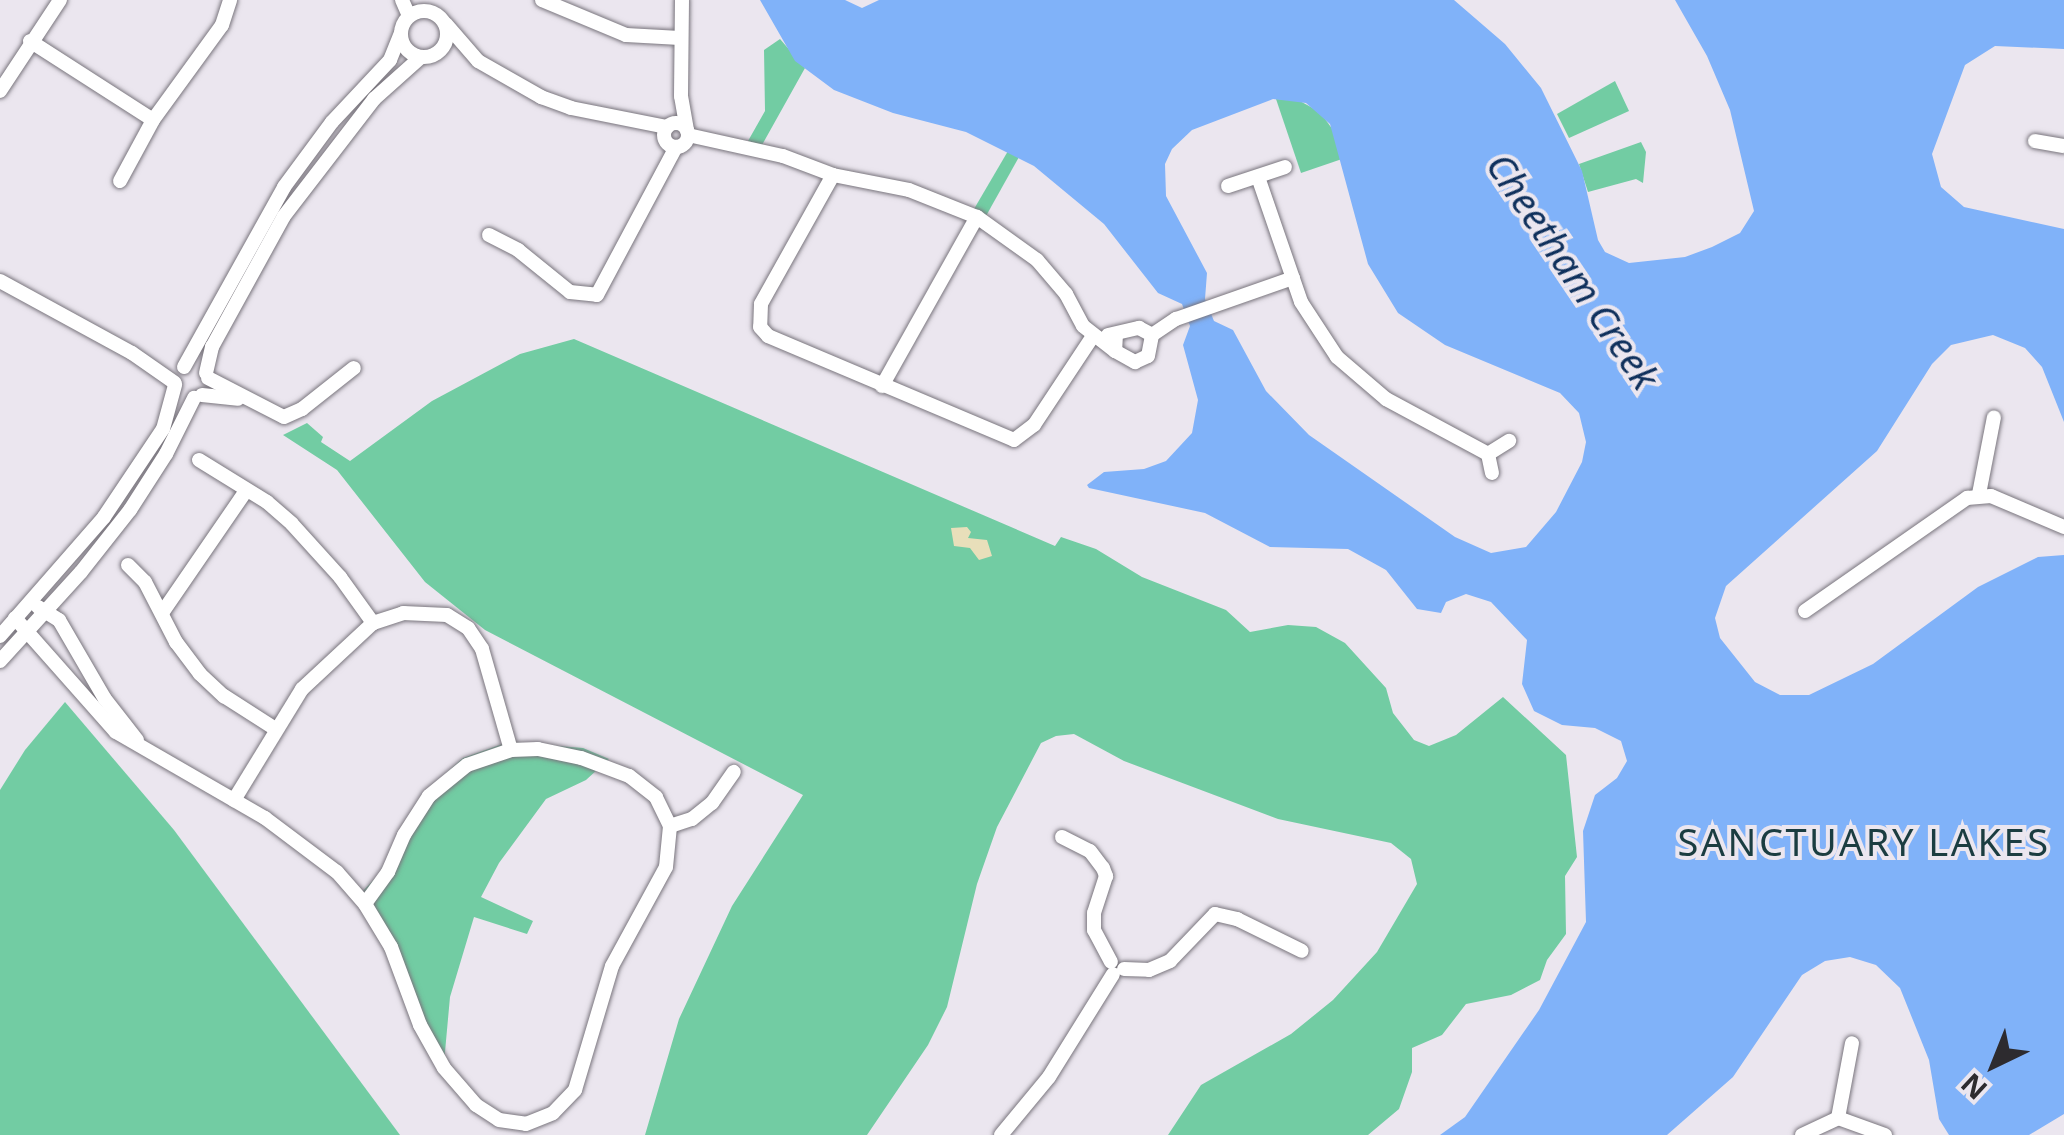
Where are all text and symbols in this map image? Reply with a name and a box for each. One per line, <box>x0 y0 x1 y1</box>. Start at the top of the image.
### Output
water label: Cheetham Creek <box>1477 144 1669 398</box>
district label: SANCTUARY LAKES <box>1677 819 2051 865</box>
north arrow <box>1944 1015 2044 1115</box>
text: N <box>1952 1065 1995 1109</box>

